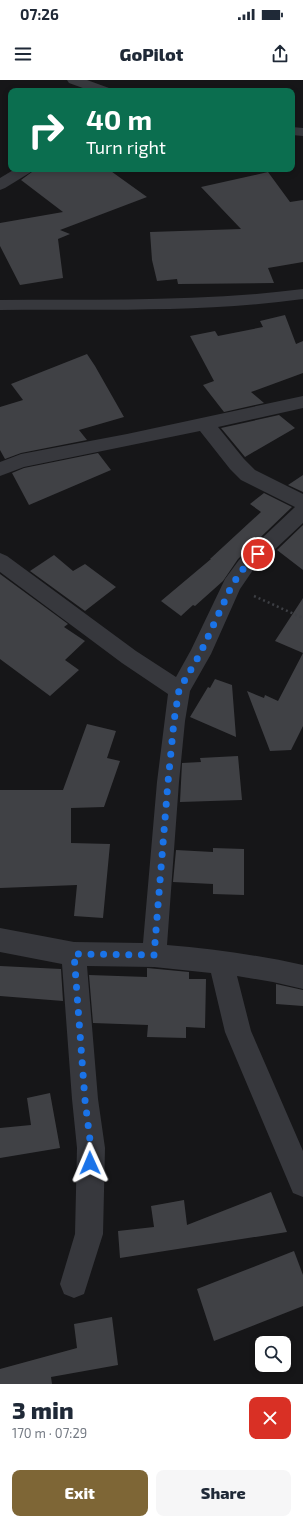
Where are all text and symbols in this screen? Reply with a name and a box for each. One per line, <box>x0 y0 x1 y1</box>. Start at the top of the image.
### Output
text: 07:26 <box>20 5 59 23</box>
icon: menu <box>12 43 34 65</box>
text: GoPilot <box>120 43 183 65</box>
icon: share <box>269 43 291 65</box>
text: 40 m <box>86 102 152 136</box>
icon: right <box>20 104 72 156</box>
text: Turn right <box>86 136 166 158</box>
pin <box>241 537 275 571</box>
icon: arrive <box>247 543 269 565</box>
position arrow <box>69 1142 111 1184</box>
map controls <box>255 1336 291 1372</box>
button: search <box>255 1336 291 1372</box>
text: 3 min <box>12 1395 74 1424</box>
button: close <box>249 1397 291 1439</box>
text: 170 m · 07:29 <box>12 1425 87 1441</box>
button: Exit <box>12 1470 148 1516</box>
button: Share <box>156 1470 291 1516</box>

